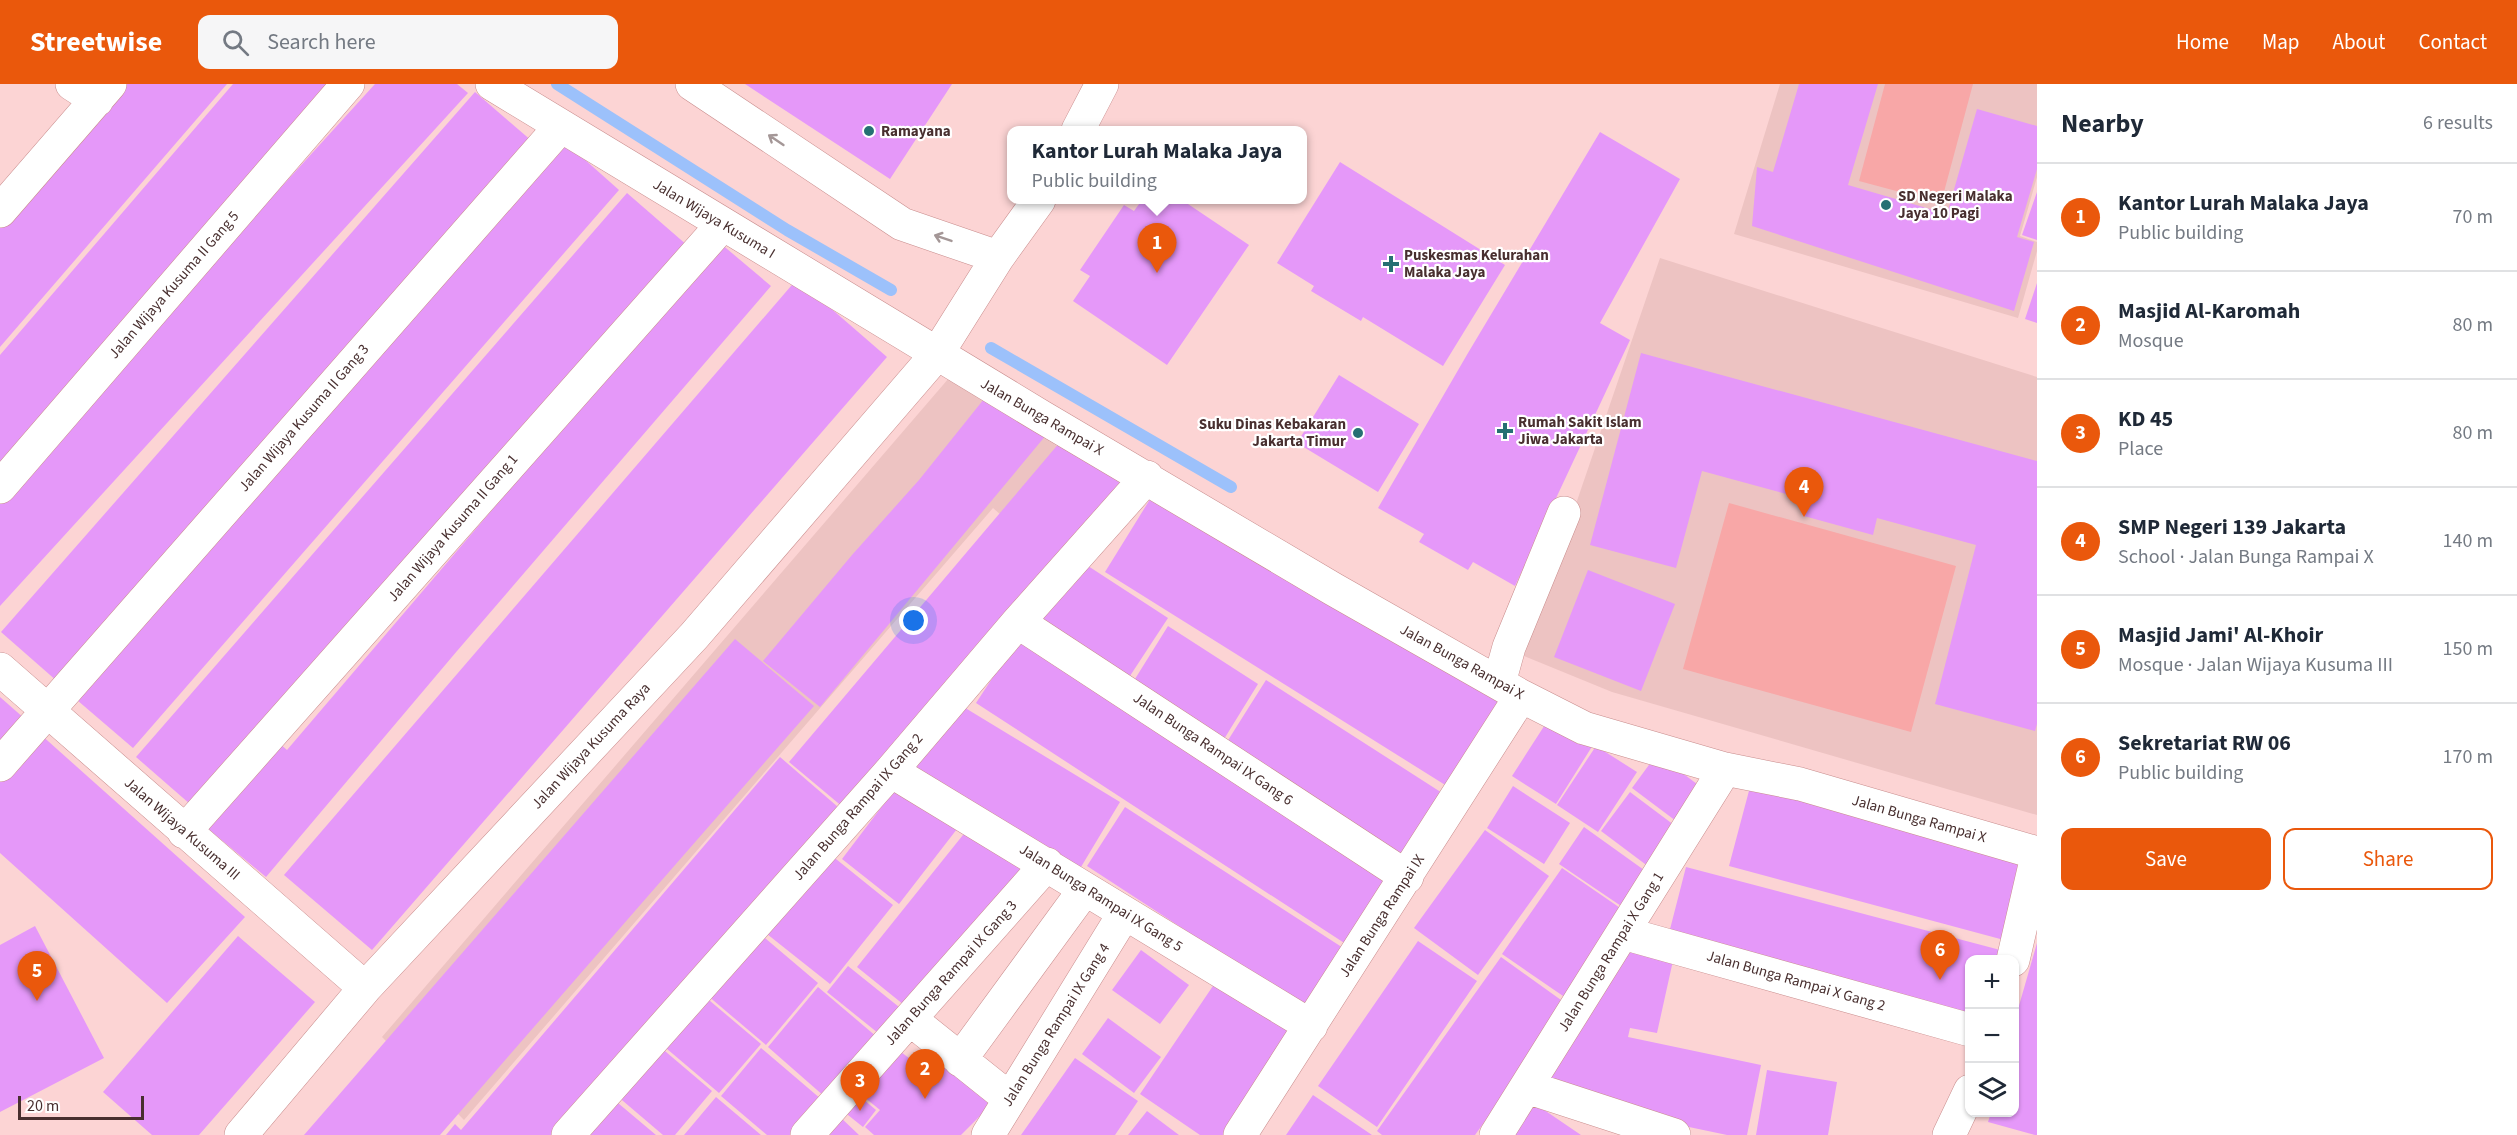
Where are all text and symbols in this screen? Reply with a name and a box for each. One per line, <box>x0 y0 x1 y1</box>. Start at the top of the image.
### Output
search box <box>198 15 618 69</box>
text: Streetwise <box>30 22 162 62</box>
icon: search <box>219 26 252 59</box>
text: Search here <box>267 26 376 58</box>
text: Home <box>2176 27 2229 57</box>
text: Map <box>2262 27 2300 57</box>
text: About <box>2333 27 2385 57</box>
text: Contact <box>2418 27 2487 57</box>
text: Nearby <box>2061 105 2144 142</box>
text: 6 results <box>2423 109 2493 137</box>
place label: Ramayana <box>881 121 951 142</box>
marker: Ramayana <box>862 124 876 138</box>
popup <box>1007 126 1307 204</box>
one-way arrow <box>768 134 785 146</box>
text: Kantor Lurah Malaka Jaya <box>1032 135 1282 167</box>
text: Public building <box>1032 167 1157 195</box>
street label: Jalan Wijaya Kusuma I <box>649 174 779 264</box>
place label: SD Negeri Malaka Jaya 10 Pagi <box>1898 186 2013 224</box>
text: Kantor Lurah Malaka Jaya <box>2118 187 2369 219</box>
marker: SD Negeri Malaka Jaya 10 Pagi <box>1879 198 1893 212</box>
text: 1 <box>2075 203 2086 231</box>
text: 70 m <box>2453 203 2493 231</box>
street label: Jalan Wijaya Kusuma II Gang 5 <box>104 207 244 363</box>
text: Public building <box>2118 219 2243 247</box>
pin: 1 <box>1138 224 1176 273</box>
one-way arrow <box>934 232 953 243</box>
place label: Puskesmas Kelurahan Malaka Jaya <box>1404 245 1549 283</box>
marker: Puskesmas Kelurahan Malaka Jaya <box>1382 255 1400 273</box>
text: Masjid Al-Karomah <box>2118 295 2300 327</box>
text: 2 <box>2075 311 2086 339</box>
text: 80 m <box>2453 311 2493 339</box>
text: Mosque <box>2118 327 2184 355</box>
street label: Jalan Wijaya Kusuma II Gang 3 <box>234 340 374 496</box>
street label: Jalan Bunga Rampai X <box>977 373 1108 461</box>
text: KD 45 <box>2118 403 2173 435</box>
place label: Rumah Sakit Islam Jiwa Jakarta <box>1518 412 1642 450</box>
place label: Suku Dinas Kebakaran Jakarta Timur <box>1199 414 1346 452</box>
text: 3 <box>2075 419 2086 447</box>
text: 80 m <box>2453 419 2493 447</box>
marker: Rumah Sakit Islam Jiwa Jakarta <box>1496 422 1514 440</box>
marker: Suku Dinas Kebakaran Jakarta Timur <box>1351 426 1365 440</box>
text: Place <box>2118 435 2163 463</box>
street label: Jalan Wijaya Kusuma II Gang 1 <box>383 450 523 606</box>
pin: 4 <box>1784 468 1824 517</box>
text: SMP Negeri 139 Jakarta <box>2118 511 2346 543</box>
text: 4 <box>2075 527 2086 555</box>
text: 140 m <box>2443 527 2493 555</box>
text: School · Jalan Bunga Rampai X <box>2118 543 2374 571</box>
your location <box>899 606 928 635</box>
street label: Jalan Bunga Rampai X <box>1396 619 1528 705</box>
text: Masjid Jami' Al-Khoir <box>2118 619 2323 651</box>
text: 5 <box>2075 635 2086 663</box>
text: 150 m <box>2443 635 2493 663</box>
text: Mosque · Jalan Wijaya Kusuma III <box>2118 651 2393 679</box>
street label: Jalan Wijaya Kusuma Raya <box>527 678 655 814</box>
street label: Jalan Bunga Rampai IX Gang 6 <box>1129 687 1297 811</box>
text: Sekretariat RW 06 <box>2118 727 2291 759</box>
street label: Jalan Bunga Rampai IX Gang 2 <box>788 729 928 885</box>
text: 6 <box>2075 743 2086 771</box>
text: 170 m <box>2443 743 2493 771</box>
text: Public building <box>2118 759 2243 787</box>
street label: Jalan Wijaya Kusuma III <box>120 773 244 885</box>
street label: Jalan Bunga Rampai X <box>1849 790 1989 848</box>
button: Save <box>2061 828 2271 890</box>
button: Share <box>2283 828 2493 890</box>
street label: Jalan Bunga Rampai IX Gang 5 <box>1015 839 1187 957</box>
street label: Jalan Bunga Rampai IX <box>1334 850 1430 982</box>
street label: Jalan Bunga Rampai X Gang 1 <box>1553 868 1669 1036</box>
street label: Jalan Bunga Rampai IX Gang 3 <box>880 896 1022 1050</box>
pin: 6 <box>1920 930 1960 980</box>
street label: Jalan Bunga Rampai IX Gang 4 <box>997 939 1115 1111</box>
street label: Jalan Bunga Rampai X Gang 2 <box>1704 945 1888 1017</box>
pin: 5 <box>18 952 57 1001</box>
map controls <box>1965 955 2019 1117</box>
button: + <box>1965 955 2019 1009</box>
button: − <box>1965 1009 2019 1063</box>
pin: 2 <box>906 1050 944 1099</box>
pin: 3 <box>840 1062 880 1111</box>
button: layers <box>1965 1063 2019 1117</box>
scale bar <box>18 1093 144 1120</box>
text: 20 m <box>27 1095 59 1117</box>

